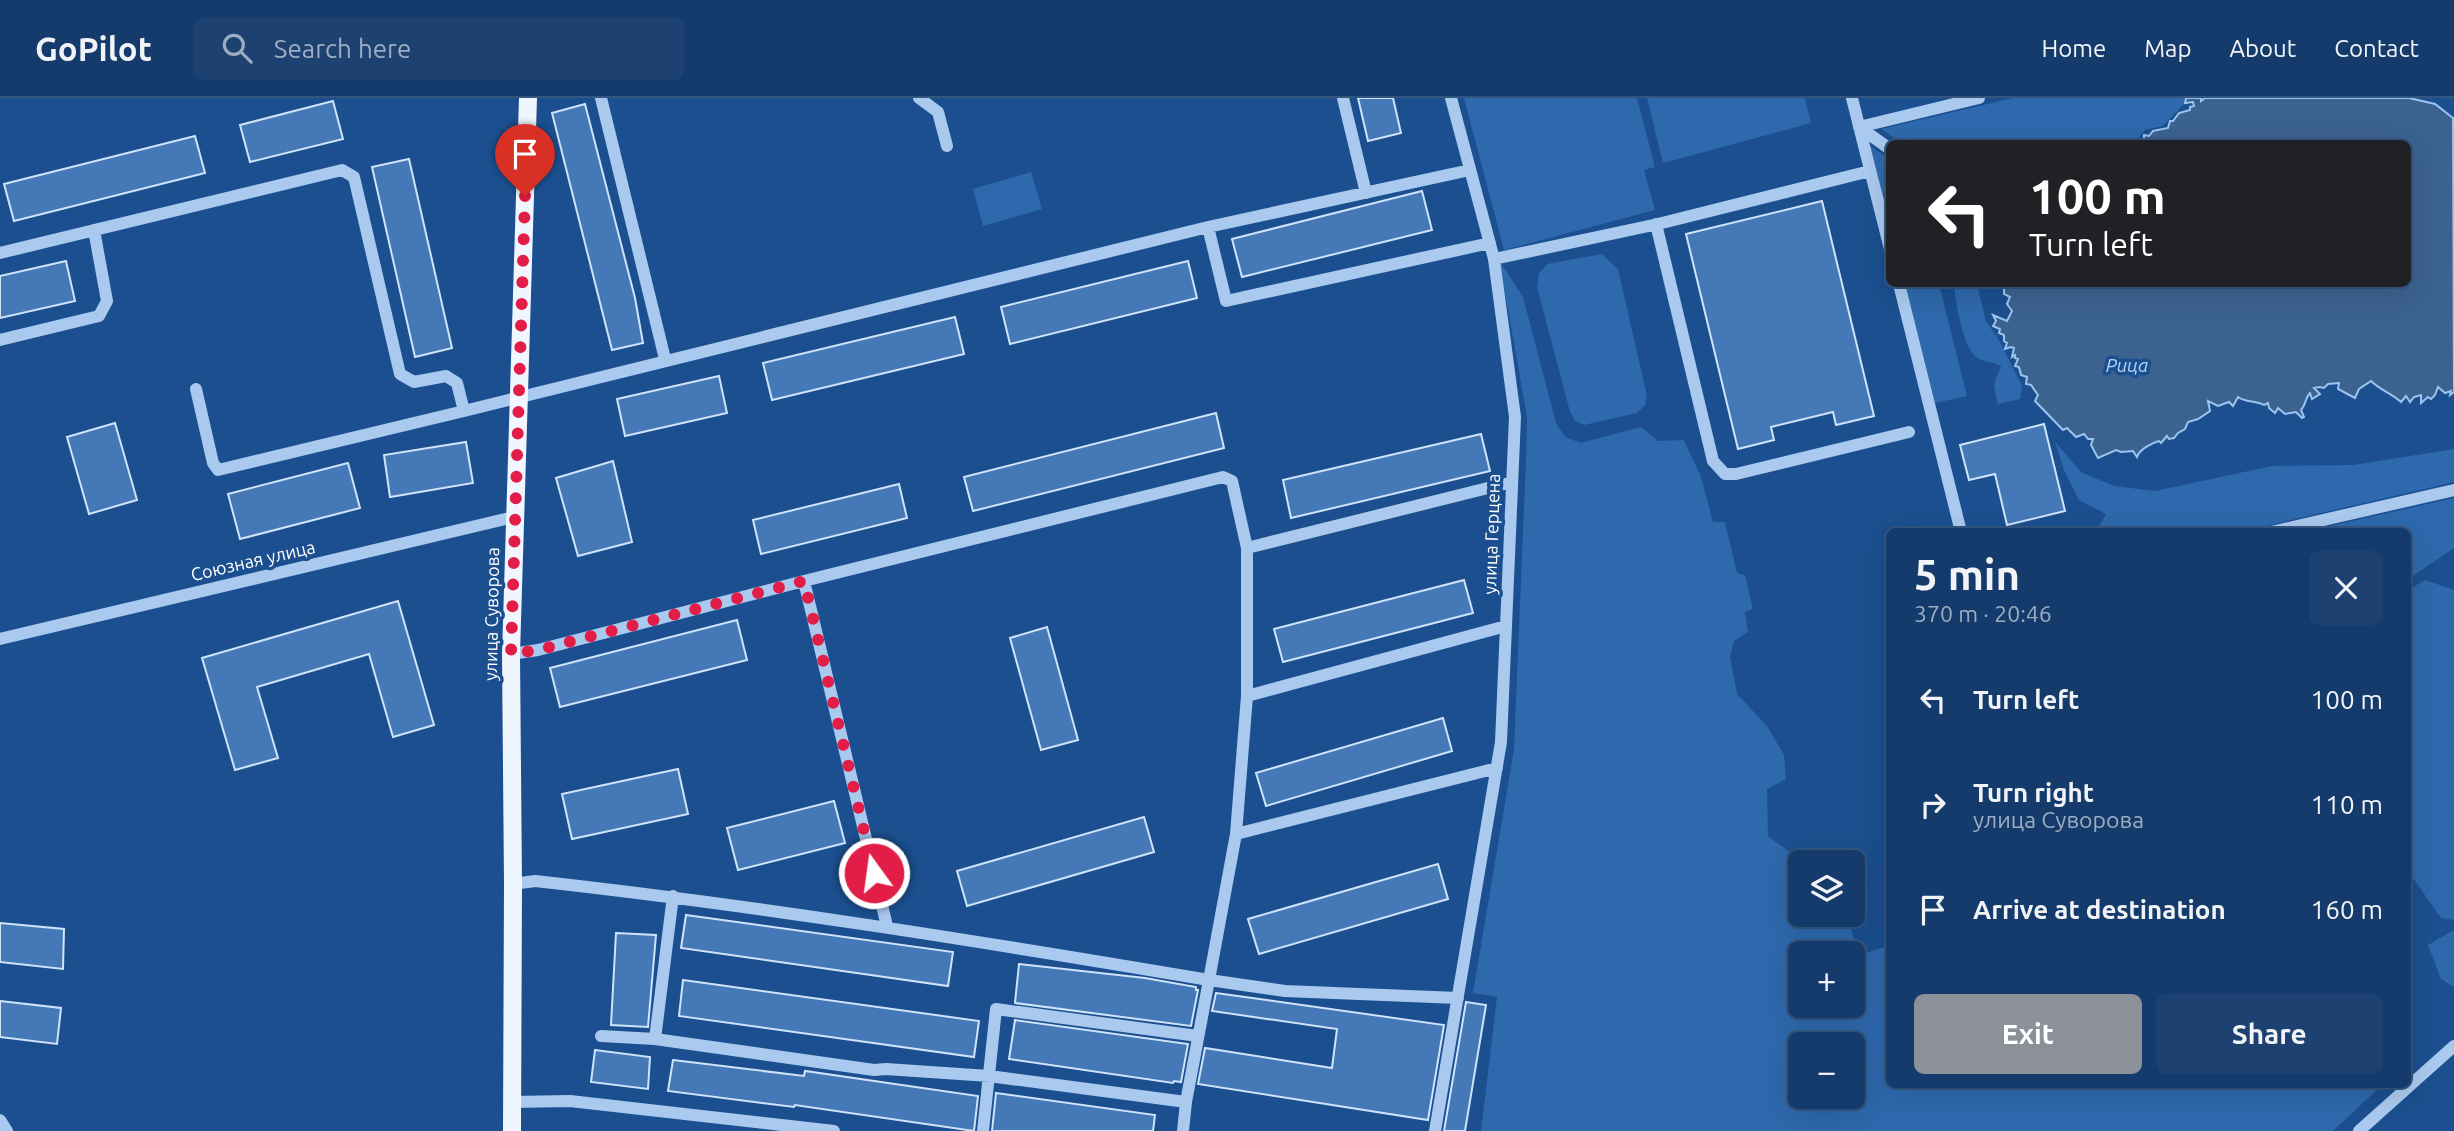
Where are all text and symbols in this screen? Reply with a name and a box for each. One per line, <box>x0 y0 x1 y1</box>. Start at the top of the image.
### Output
search box <box>194 17 684 80</box>
icon: search <box>218 29 256 67</box>
text: GoPilot <box>35 30 152 67</box>
text: Search here <box>274 34 411 63</box>
text: Home <box>2041 35 2106 62</box>
text: Map <box>2144 35 2191 62</box>
text: About <box>2229 35 2296 62</box>
text: Contact <box>2334 35 2419 62</box>
pin <box>495 124 555 196</box>
icon: arrive <box>506 135 544 173</box>
icon: left <box>1914 168 2005 259</box>
text: 100 m <box>2029 168 2166 223</box>
text: Turn left <box>2029 226 2153 262</box>
water label: Рица <box>2106 354 2148 376</box>
street label: улица Герцена <box>1479 473 1503 595</box>
street label: Союзная улица <box>189 536 317 584</box>
street label: улица Суворова <box>480 547 502 681</box>
text: 5 min <box>1914 551 2020 598</box>
button: close <box>2309 551 2383 625</box>
text: 370 m · 20:46 <box>1914 601 2052 626</box>
icon: left <box>1914 681 1952 719</box>
text: Turn left <box>1973 685 2079 714</box>
text: 100 m <box>2311 685 2383 714</box>
text: Turn right <box>1973 778 2094 807</box>
icon: right <box>1914 786 1952 824</box>
text: 110 m <box>2311 790 2383 819</box>
text: улица Суворова <box>1973 807 2144 832</box>
position arrow <box>837 836 911 910</box>
map controls <box>1788 850 1865 1109</box>
button: layers <box>1788 850 1865 927</box>
icon: arrive <box>1914 891 1952 929</box>
text: Arrive at destination <box>1973 895 2226 924</box>
text: 160 m <box>2311 895 2383 924</box>
button: + <box>1788 941 1865 1018</box>
button: Exit <box>1914 994 2142 1074</box>
button: Share <box>2156 994 2383 1074</box>
button: − <box>1788 1032 1865 1109</box>

